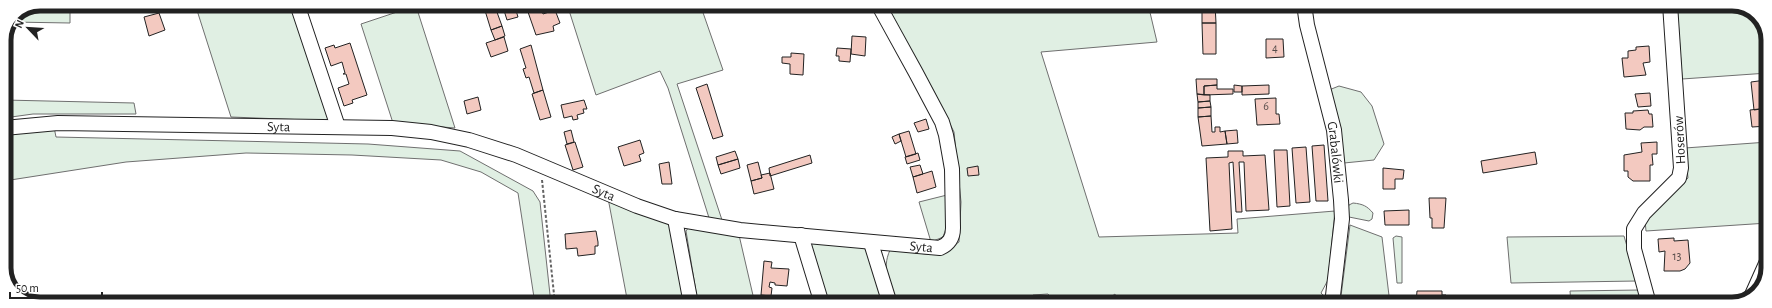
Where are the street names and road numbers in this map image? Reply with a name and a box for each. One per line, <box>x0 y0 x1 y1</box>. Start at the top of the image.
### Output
street label: Hoserów <box>1672 115 1688 164</box>
street label: Syta <box>267 120 291 134</box>
street label: Grabalówki <box>1324 120 1345 184</box>
street label: Syta <box>590 182 617 204</box>
street label: Syta <box>909 239 934 255</box>

